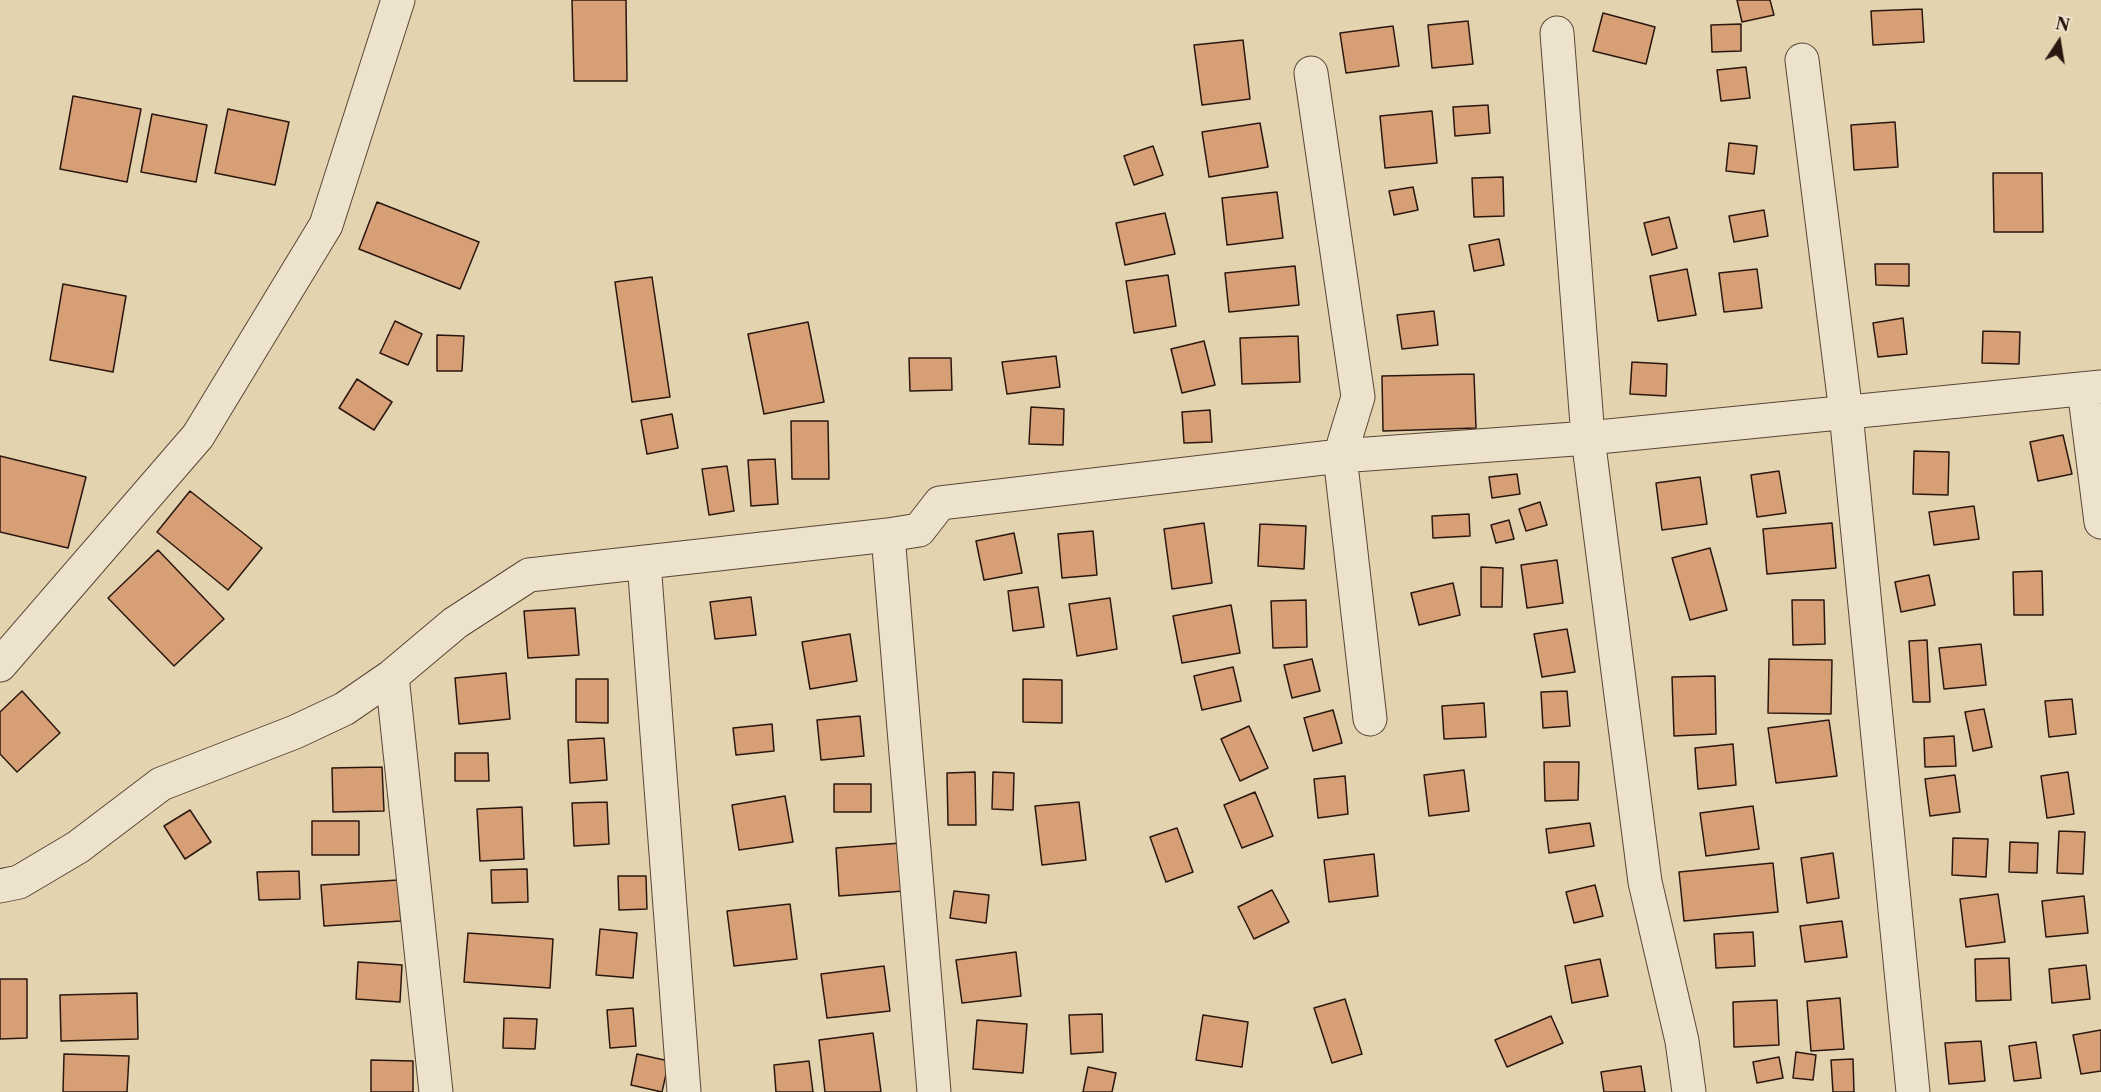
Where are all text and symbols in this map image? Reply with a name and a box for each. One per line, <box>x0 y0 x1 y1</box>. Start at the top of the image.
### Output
north arrow <box>2029 12 2089 72</box>
text: N <box>2054 13 2072 36</box>

